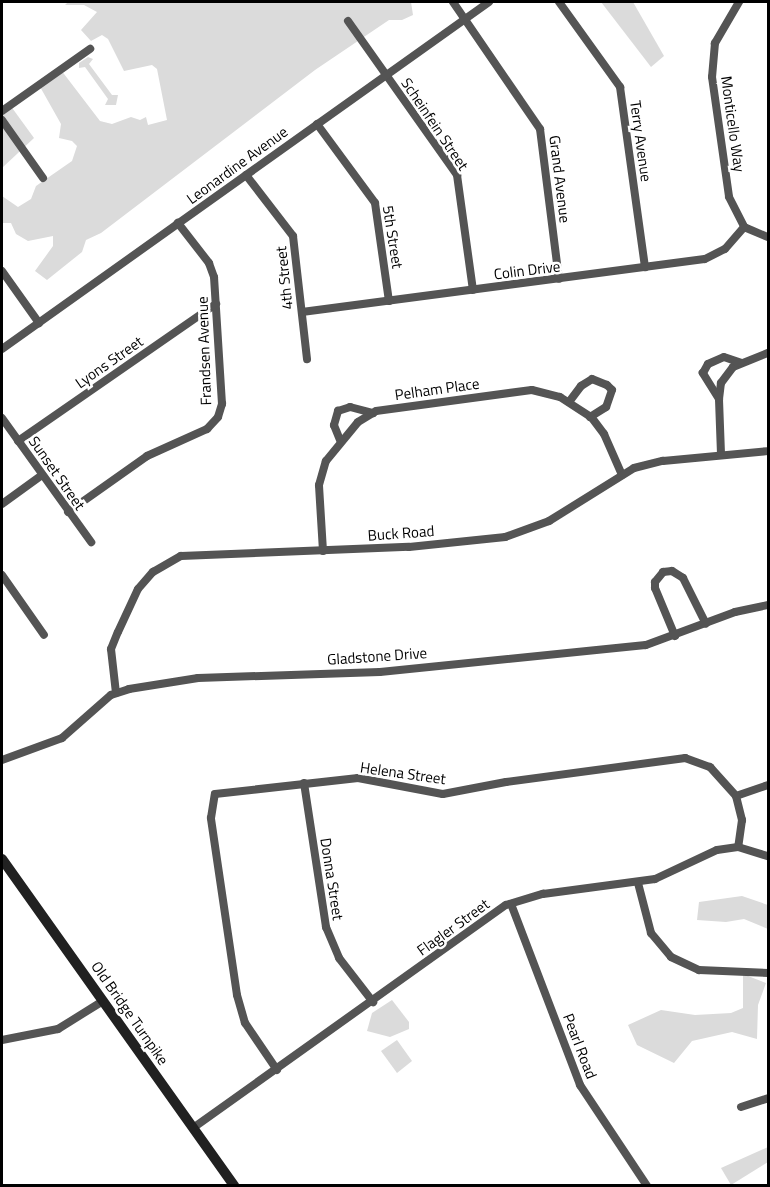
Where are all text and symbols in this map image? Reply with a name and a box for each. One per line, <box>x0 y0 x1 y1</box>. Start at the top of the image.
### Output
street label: Scheinfein Street <box>398 74 472 174</box>
street label: Monticello Way <box>717 75 749 173</box>
street label: Terry Avenue <box>626 99 656 183</box>
street label: Leonardine Avenue <box>183 122 291 208</box>
street label: Grand Avenue <box>546 134 574 224</box>
street label: 5th Street <box>379 204 407 270</box>
street label: 4th Street <box>272 245 296 311</box>
street label: Colin Drive <box>493 257 561 283</box>
street label: Frandsen Avenue <box>193 296 215 406</box>
street label: Lyons Street <box>72 332 146 392</box>
street label: Pelham Place <box>394 374 480 404</box>
street label: Sunset Street <box>25 433 89 513</box>
street label: Buck Road <box>367 522 435 544</box>
street label: Gladstone Drive <box>326 644 428 668</box>
street label: Helena Street <box>359 758 447 788</box>
street label: Donna Street <box>317 837 347 921</box>
street label: Flagler Street <box>413 895 493 959</box>
street label: Old Bridge Turnpike <box>88 958 172 1068</box>
street label: Pearl Road <box>559 1011 601 1081</box>

